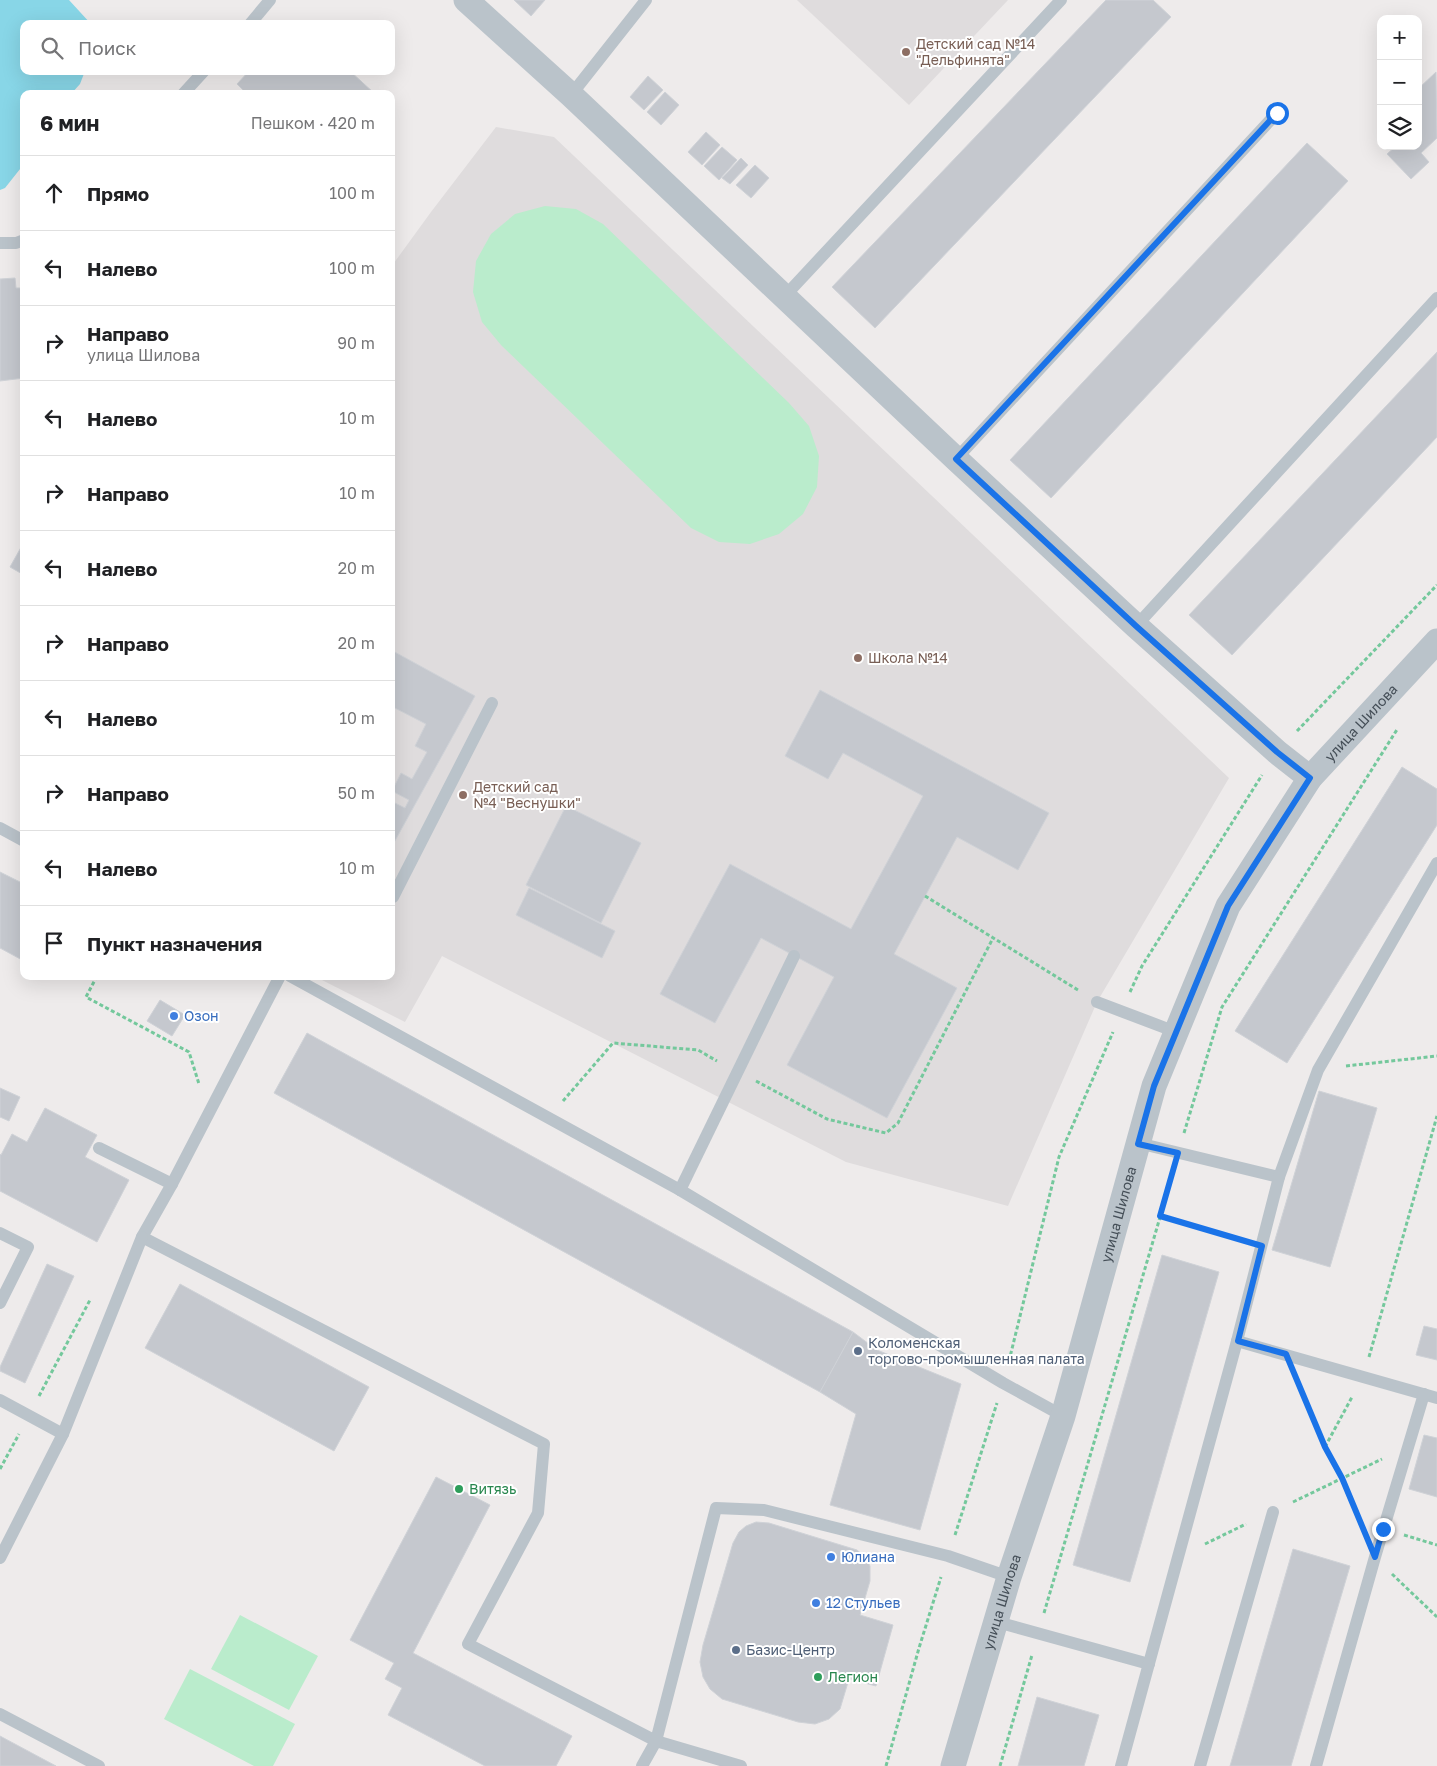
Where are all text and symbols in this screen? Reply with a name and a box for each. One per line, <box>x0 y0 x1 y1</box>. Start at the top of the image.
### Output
map controls <box>1377 15 1422 150</box>
button: + <box>1377 15 1422 60</box>
search box <box>20 20 395 75</box>
icon: search <box>38 34 66 62</box>
place label: Детский сад №14 "Дельфинята" <box>916 35 1035 68</box>
text: Поиск <box>78 36 137 59</box>
marker: Детский сад №14 "Дельфинята" <box>900 46 912 58</box>
button: − <box>1377 60 1422 105</box>
route start <box>1266 102 1289 125</box>
button: layers <box>1377 105 1422 150</box>
text: 6 мин <box>40 110 99 136</box>
text: Пешком · 420 m <box>251 113 375 133</box>
icon: ahead <box>40 179 68 207</box>
text: Прямо <box>87 182 149 205</box>
text: 100 m <box>329 183 375 203</box>
icon: left <box>40 254 68 282</box>
text: Налево <box>87 257 157 280</box>
text: 100 m <box>329 258 375 278</box>
text: Направо <box>87 322 169 345</box>
icon: right <box>40 329 68 357</box>
text: 90 m <box>337 333 375 353</box>
text: улица Шилова <box>87 345 200 365</box>
icon: left <box>40 404 68 432</box>
text: Налево <box>87 407 157 430</box>
text: 10 m <box>339 408 375 428</box>
icon: right <box>40 479 68 507</box>
text: Направо <box>87 482 169 505</box>
text: 10 m <box>339 483 375 503</box>
icon: left <box>40 554 68 582</box>
text: Налево <box>87 557 157 580</box>
text: 20 m <box>338 558 375 578</box>
icon: right <box>40 629 68 657</box>
text: Направо <box>87 632 169 655</box>
text: 20 m <box>338 633 375 653</box>
place label: Школа №14 <box>868 649 948 666</box>
marker: Школа №14 <box>852 652 864 664</box>
street label: улица Шилова <box>1321 680 1401 765</box>
icon: left <box>40 704 68 732</box>
text: Налево <box>87 707 157 730</box>
text: 10 m <box>339 708 375 728</box>
place label: Детский сад №4 "Веснушки" <box>473 778 581 811</box>
icon: right <box>40 779 68 807</box>
text: Направо <box>87 782 169 805</box>
text: 50 m <box>338 783 375 803</box>
marker: Детский сад №4 "Веснушки" <box>457 789 469 801</box>
icon: left <box>40 854 68 882</box>
text: Налево <box>87 857 157 880</box>
text: 10 m <box>339 858 375 878</box>
icon: arrive <box>40 929 68 957</box>
text: Пункт назначения <box>87 932 262 955</box>
place label: Озон <box>184 1007 219 1024</box>
marker: Озон <box>168 1010 180 1022</box>
street label: улица Шилова <box>1097 1164 1139 1264</box>
place label: Коломенская торгово-промышленная палата <box>868 1334 1085 1367</box>
marker: Коломенская торгово-промышленная палата <box>852 1345 864 1357</box>
place label: Витязь <box>469 1480 516 1497</box>
marker: Витязь <box>453 1483 465 1495</box>
route end <box>1372 1518 1395 1541</box>
place label: Юлиана <box>841 1548 895 1565</box>
marker: Юлиана <box>825 1551 837 1563</box>
street label: улица Шилова <box>979 1552 1024 1652</box>
place label: 12 Стульев <box>826 1594 900 1611</box>
marker: 12 Стульев <box>810 1597 822 1609</box>
place label: Базис-Центр <box>746 1641 835 1658</box>
marker: Базис-Центр <box>730 1644 742 1656</box>
place label: Легион <box>828 1668 878 1685</box>
marker: Легион <box>812 1671 824 1683</box>

